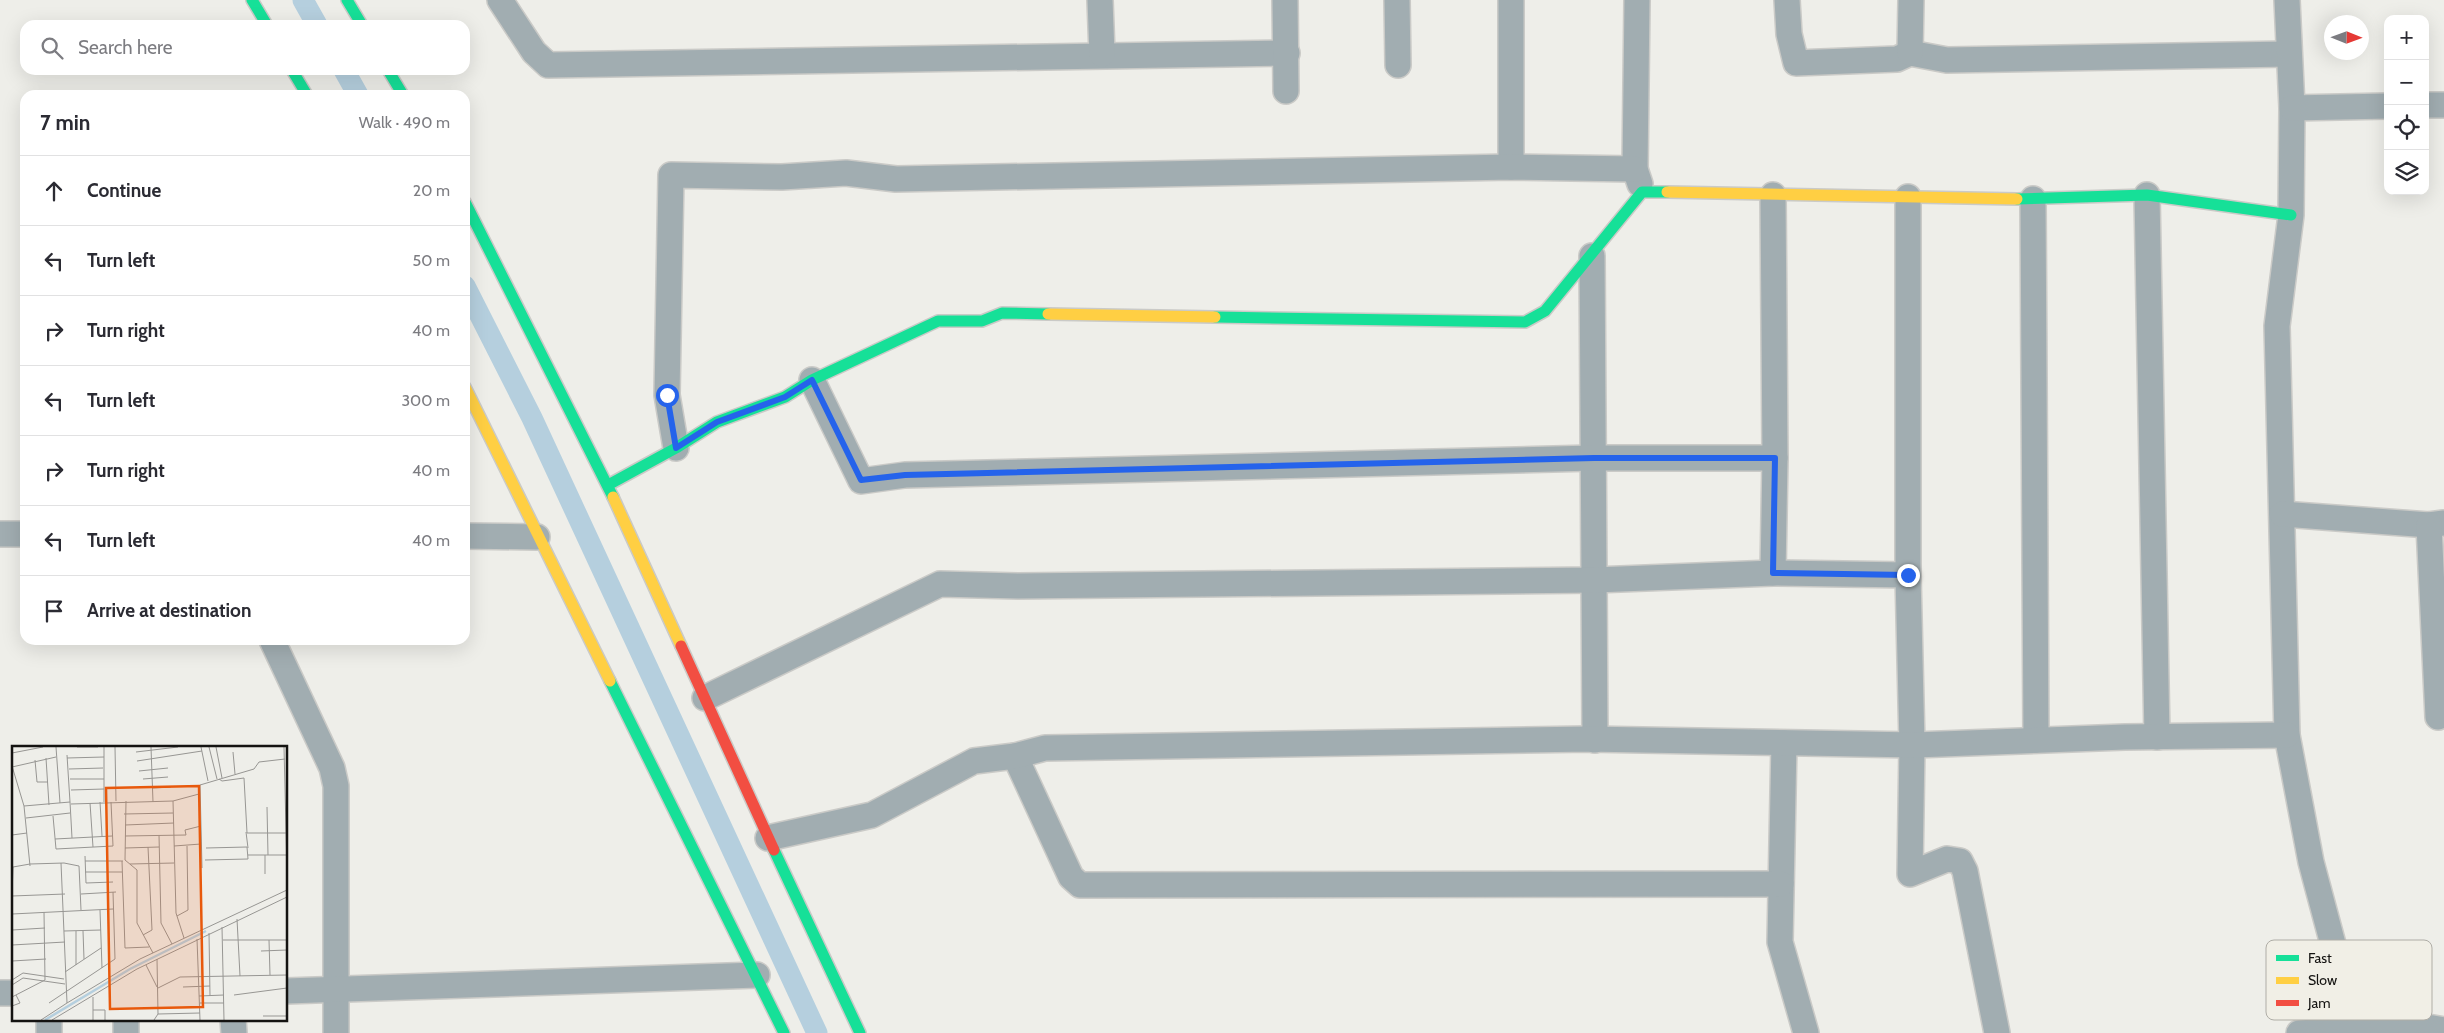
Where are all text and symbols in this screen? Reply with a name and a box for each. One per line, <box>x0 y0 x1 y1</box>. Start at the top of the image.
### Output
north arrow <box>2324 15 2369 60</box>
map controls <box>2384 15 2429 195</box>
button: + <box>2384 15 2429 60</box>
search box <box>20 20 470 75</box>
icon: search <box>38 34 66 62</box>
text: Search here <box>78 36 172 59</box>
button: − <box>2384 60 2429 105</box>
button: locate <box>2384 105 2429 150</box>
text: 7 min <box>40 110 90 135</box>
text: Walk · 490 m <box>359 113 450 132</box>
button: layers <box>2384 150 2429 195</box>
icon: ahead <box>40 177 68 205</box>
text: Continue <box>87 179 161 202</box>
text: 20 m <box>413 181 450 200</box>
icon: left <box>40 247 68 275</box>
text: Turn left <box>87 249 155 272</box>
text: 50 m <box>413 251 450 270</box>
icon: right <box>40 317 68 345</box>
text: Turn right <box>87 319 165 342</box>
text: 40 m <box>412 321 450 340</box>
route start <box>656 384 679 407</box>
icon: left <box>40 387 68 415</box>
text: Turn left <box>87 389 155 412</box>
text: 300 m <box>401 391 450 410</box>
icon: right <box>40 457 68 485</box>
text: Turn right <box>87 459 165 482</box>
text: 40 m <box>412 461 450 480</box>
icon: left <box>40 527 68 555</box>
text: Turn left <box>87 529 155 552</box>
text: 40 m <box>412 531 450 550</box>
route end <box>1897 564 1920 587</box>
icon: arrive <box>40 597 68 625</box>
text: Arrive at destination <box>87 599 251 622</box>
inset map <box>12 746 288 1020</box>
legend <box>2266 940 2432 1020</box>
text: Fast <box>2308 949 2332 967</box>
text: Slow <box>2308 971 2337 989</box>
text: Jam <box>2307 994 2330 1012</box>

